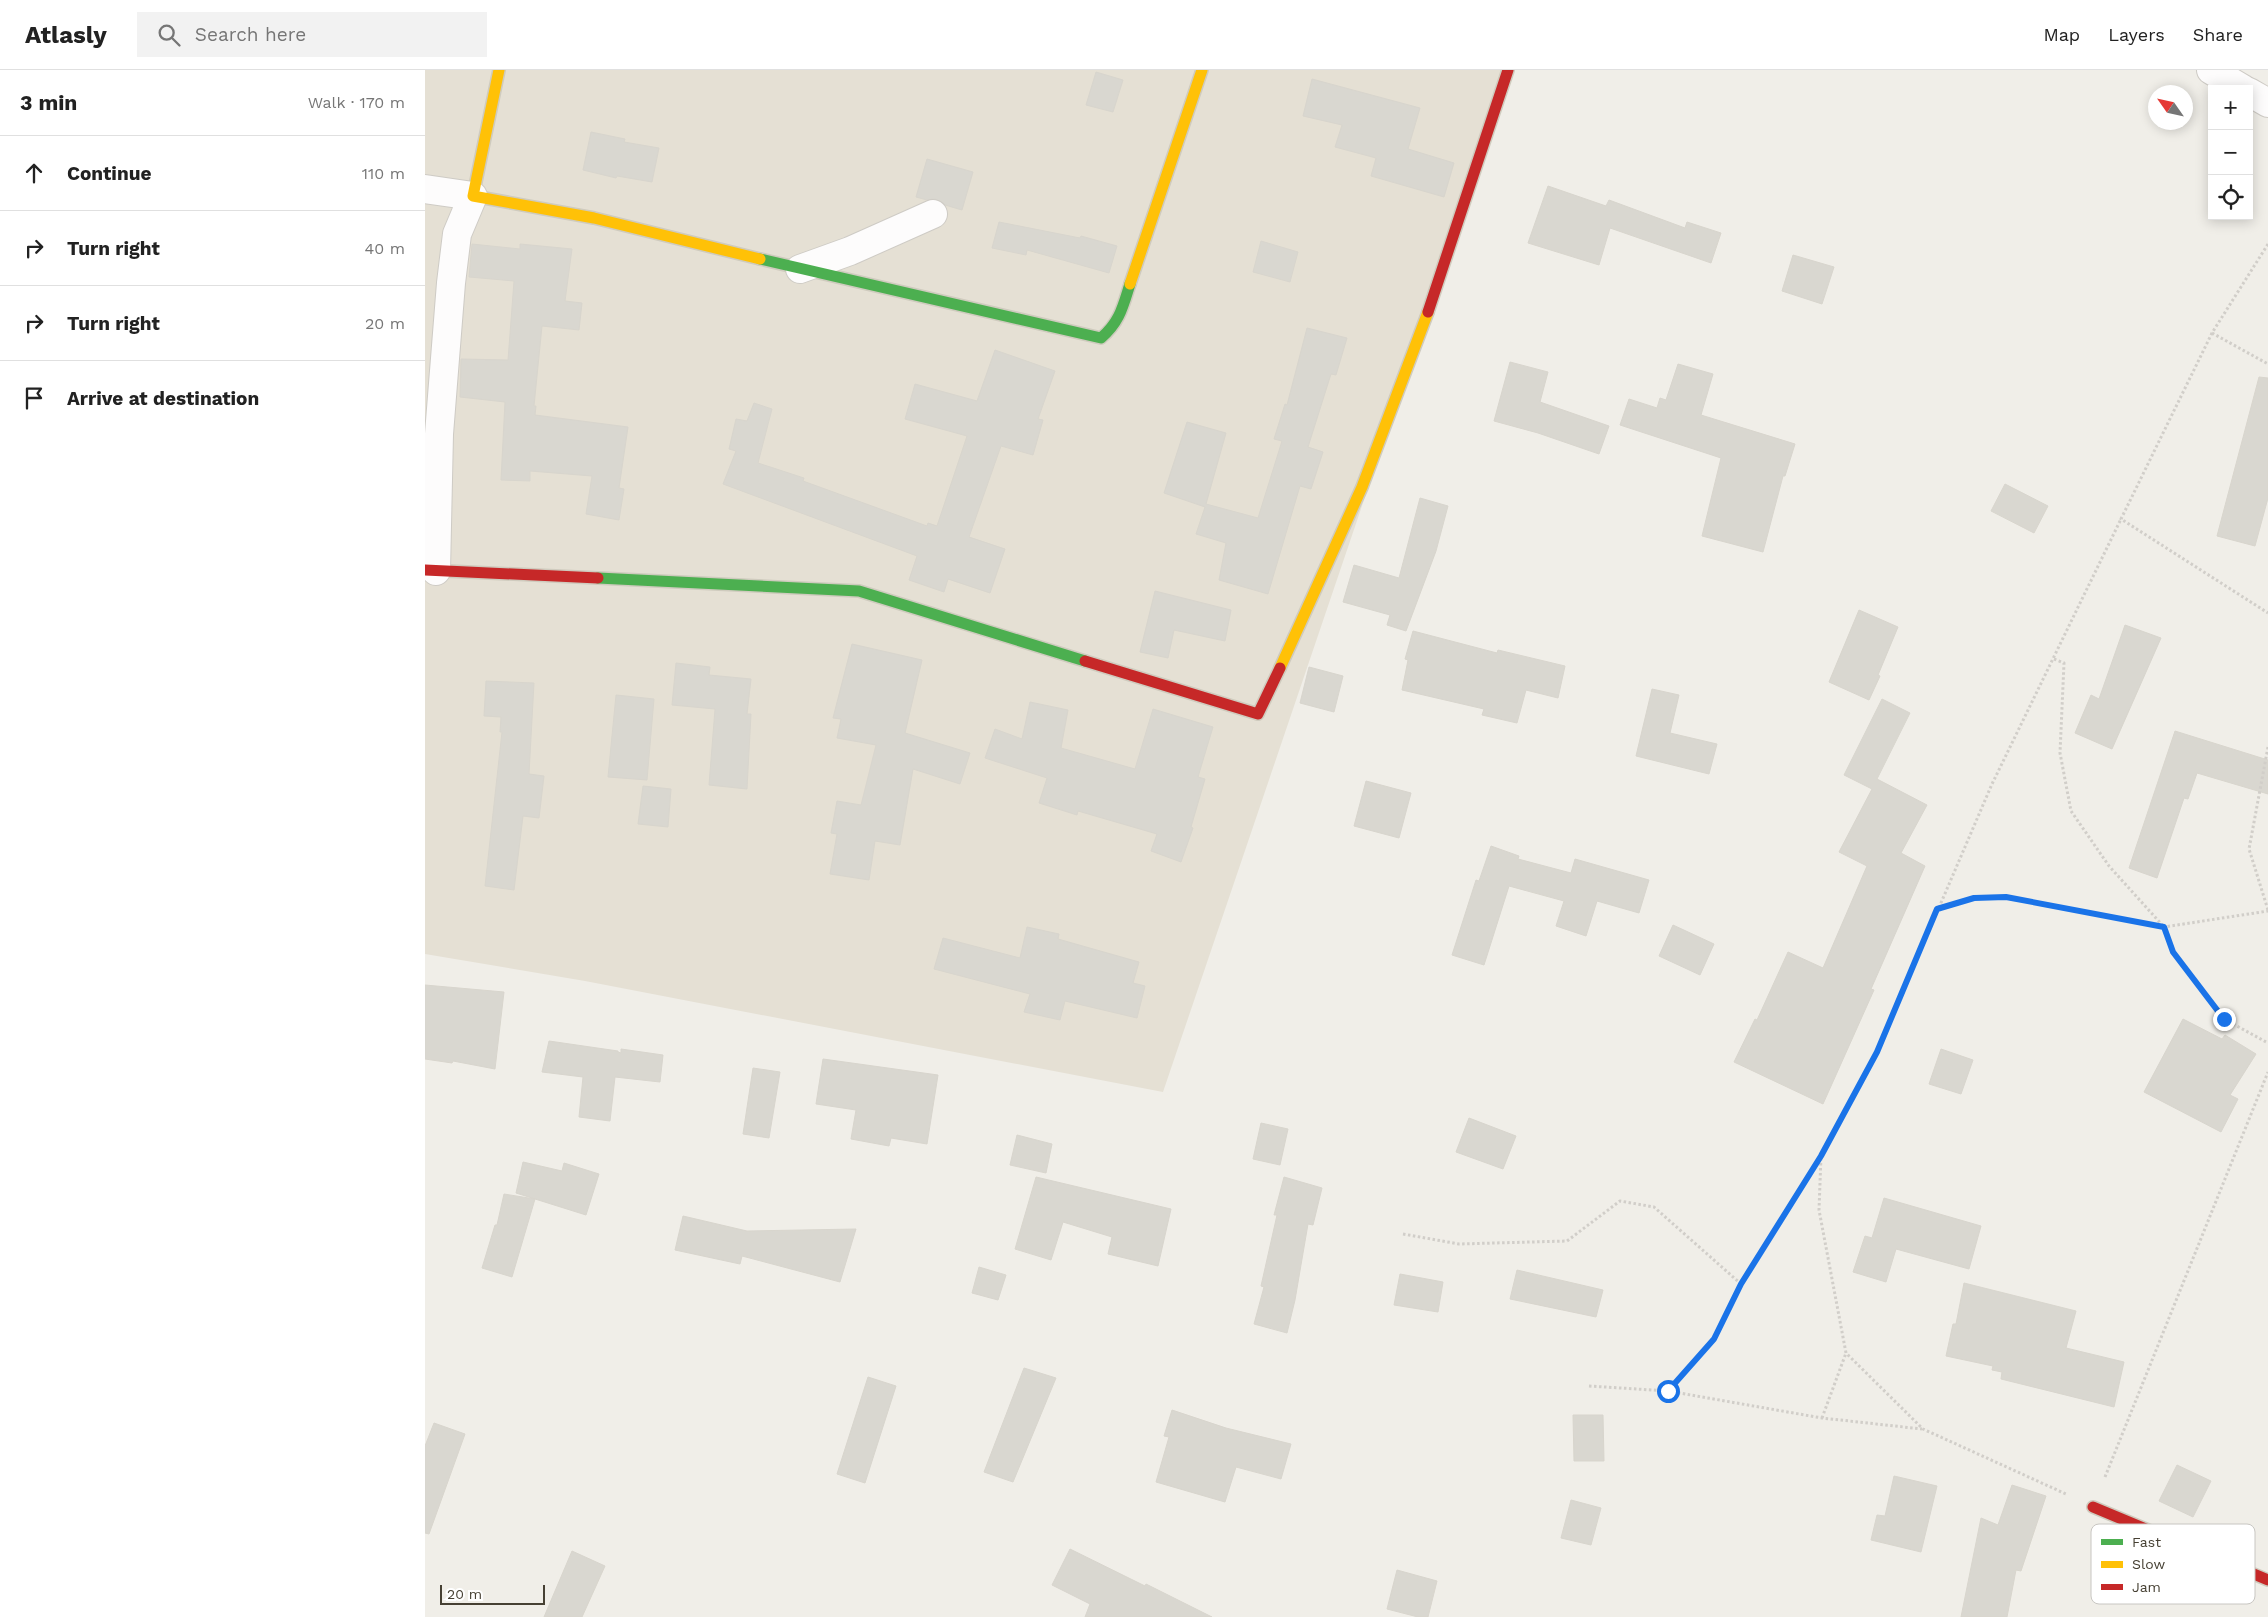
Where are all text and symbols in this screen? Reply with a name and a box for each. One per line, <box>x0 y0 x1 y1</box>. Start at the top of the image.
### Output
search box <box>137 12 487 57</box>
text: Atlasly <box>25 21 107 49</box>
icon: search <box>155 21 183 49</box>
text: Search here <box>195 23 306 46</box>
text: Map <box>2043 24 2080 45</box>
text: Layers <box>2108 24 2165 45</box>
text: Share <box>2193 24 2243 45</box>
north arrow <box>2148 85 2193 130</box>
map controls <box>2208 85 2253 220</box>
button: + <box>2208 85 2253 130</box>
text: 3 min <box>20 90 77 115</box>
text: Walk · 170 m <box>308 93 405 112</box>
button: − <box>2208 130 2253 175</box>
icon: ahead <box>20 159 48 187</box>
text: Continue <box>67 162 151 185</box>
text: 110 m <box>362 164 405 183</box>
button: locate <box>2208 175 2253 220</box>
icon: right <box>20 234 48 262</box>
text: Turn right <box>67 237 160 260</box>
text: 40 m <box>365 239 405 258</box>
icon: right <box>20 309 48 337</box>
text: Turn right <box>67 312 160 335</box>
text: 20 m <box>365 314 405 333</box>
icon: arrive <box>20 384 48 412</box>
text: Arrive at destination <box>67 387 259 410</box>
route end <box>2213 1008 2236 1031</box>
route start <box>1657 1380 1680 1403</box>
legend <box>2091 1524 2255 1604</box>
text: Fast <box>2132 1534 2161 1550</box>
text: Slow <box>2132 1556 2165 1572</box>
text: Jam <box>2132 1579 2161 1595</box>
scale bar <box>440 1582 545 1605</box>
text: 20 m <box>447 1586 482 1602</box>

